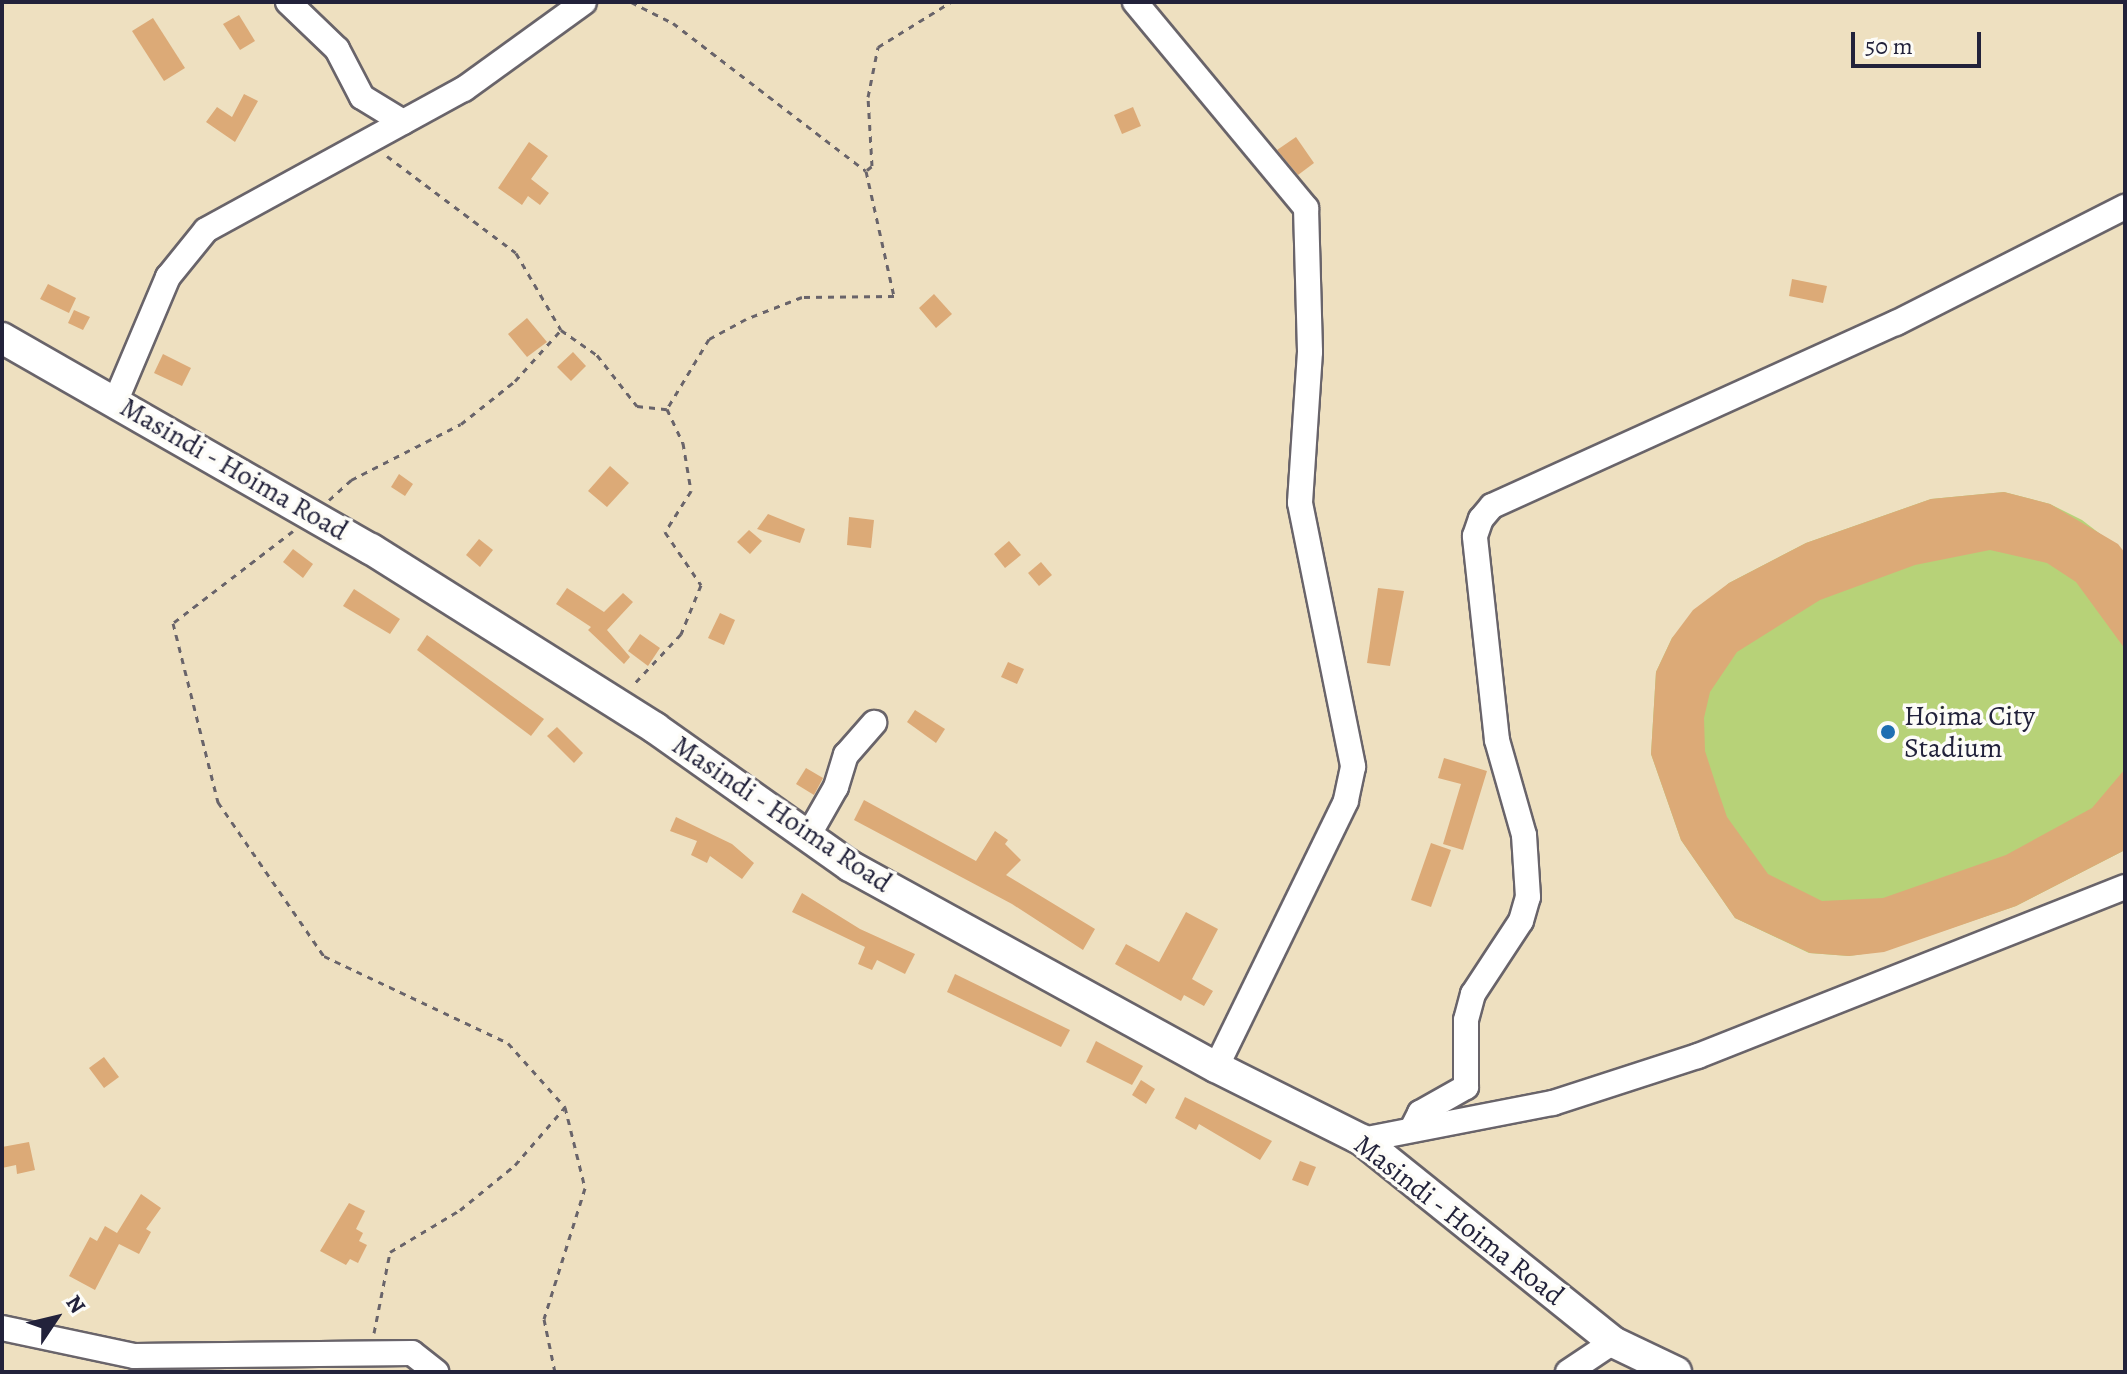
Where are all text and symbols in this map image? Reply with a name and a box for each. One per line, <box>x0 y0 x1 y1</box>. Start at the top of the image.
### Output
scale bar <box>1855 16 1985 66</box>
text: 50 m <box>1865 30 1913 62</box>
street label: Masindi - Hoima Road <box>114 390 354 548</box>
place label: Hoima City Stadium <box>1904 699 2035 765</box>
marker: Hoima City Stadium <box>1879 723 1897 741</box>
street label: Masindi - Hoima Road <box>666 728 898 900</box>
street label: Masindi - Hoima Road <box>1347 1127 1571 1313</box>
north arrow <box>16 1278 96 1358</box>
text: N <box>59 1289 93 1319</box>

